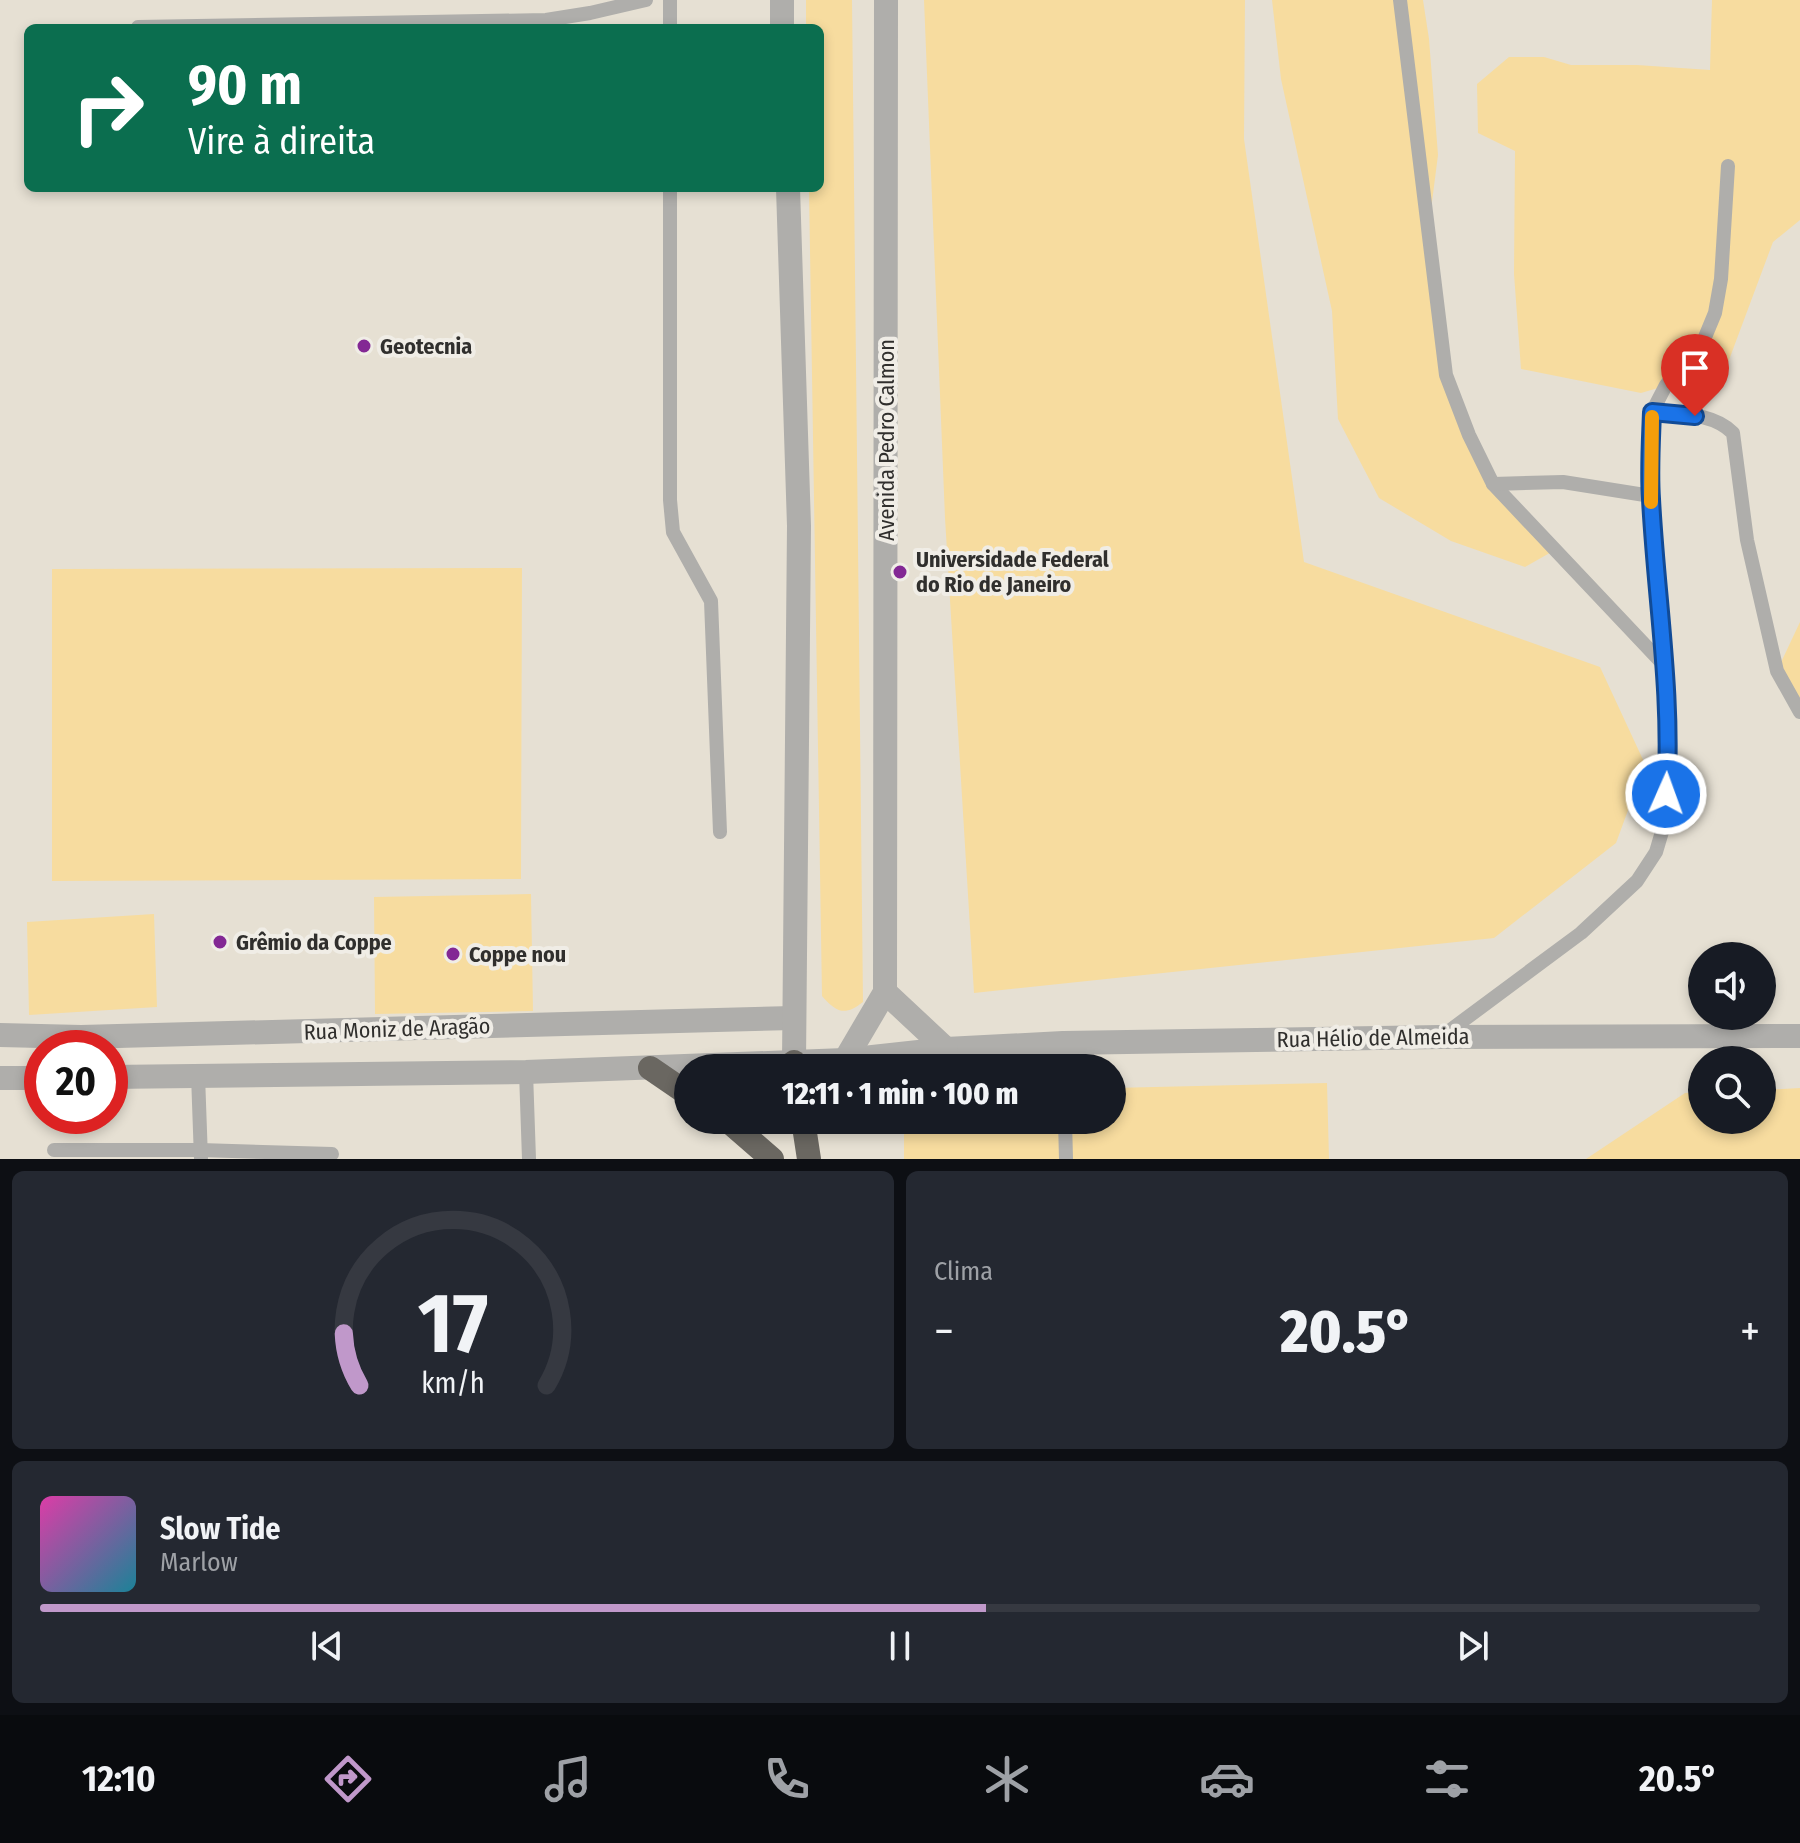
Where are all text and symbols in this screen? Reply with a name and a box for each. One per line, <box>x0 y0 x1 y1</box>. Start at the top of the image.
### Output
text: 90 m <box>188 52 302 119</box>
icon: right <box>56 56 160 160</box>
text: Vire à direita <box>188 120 375 164</box>
place label: Geotecnia <box>380 333 472 360</box>
pin <box>1661 334 1729 416</box>
marker: Geotecnia <box>355 337 373 355</box>
street label: Avenida Pedro Calmon <box>873 339 900 541</box>
icon: arrive <box>1673 346 1717 390</box>
place label: Universidade Federal do Rio de Janeiro <box>916 546 1110 598</box>
marker: Universidade Federal do Rio de Janeiro <box>891 563 909 581</box>
position arrow <box>1624 752 1708 836</box>
place label: Grêmio da Coppe <box>236 929 392 956</box>
marker: Grêmio da Coppe <box>211 933 229 951</box>
place label: Coppe nou <box>469 941 566 968</box>
map controls <box>1688 942 1776 1134</box>
button: sound <box>1688 942 1776 1030</box>
marker: Coppe nou <box>444 945 462 963</box>
street label: Rua Moniz de Aragão <box>303 1012 491 1046</box>
street label: Rua Hélio de Almeida <box>1276 1023 1470 1053</box>
speed limit sign: 20 <box>24 1030 128 1134</box>
button: search <box>1688 1046 1776 1134</box>
text: 12:11 · 1 min · 100 m <box>782 1076 1018 1112</box>
text: Clima <box>934 1256 993 1287</box>
text: 17 <box>418 1274 488 1374</box>
text: 20.5° <box>1280 1296 1414 1368</box>
text: − <box>934 1305 954 1358</box>
text: + <box>1740 1305 1760 1358</box>
text: km/h <box>421 1366 485 1401</box>
text: Slow Tide <box>160 1511 281 1547</box>
text: Marlow <box>160 1547 238 1578</box>
icon: previous <box>305 1624 349 1668</box>
icon: pause <box>878 1624 922 1668</box>
icon: next <box>1451 1624 1495 1668</box>
icon: directions <box>320 1751 376 1807</box>
icon: music <box>540 1751 596 1807</box>
icon: phone <box>759 1751 815 1807</box>
icon: climate <box>979 1751 1035 1807</box>
icon: car <box>1199 1751 1255 1807</box>
icon: filters <box>1419 1751 1475 1807</box>
text: 12:10 <box>82 1757 156 1801</box>
text: 20.5° <box>1639 1757 1718 1801</box>

